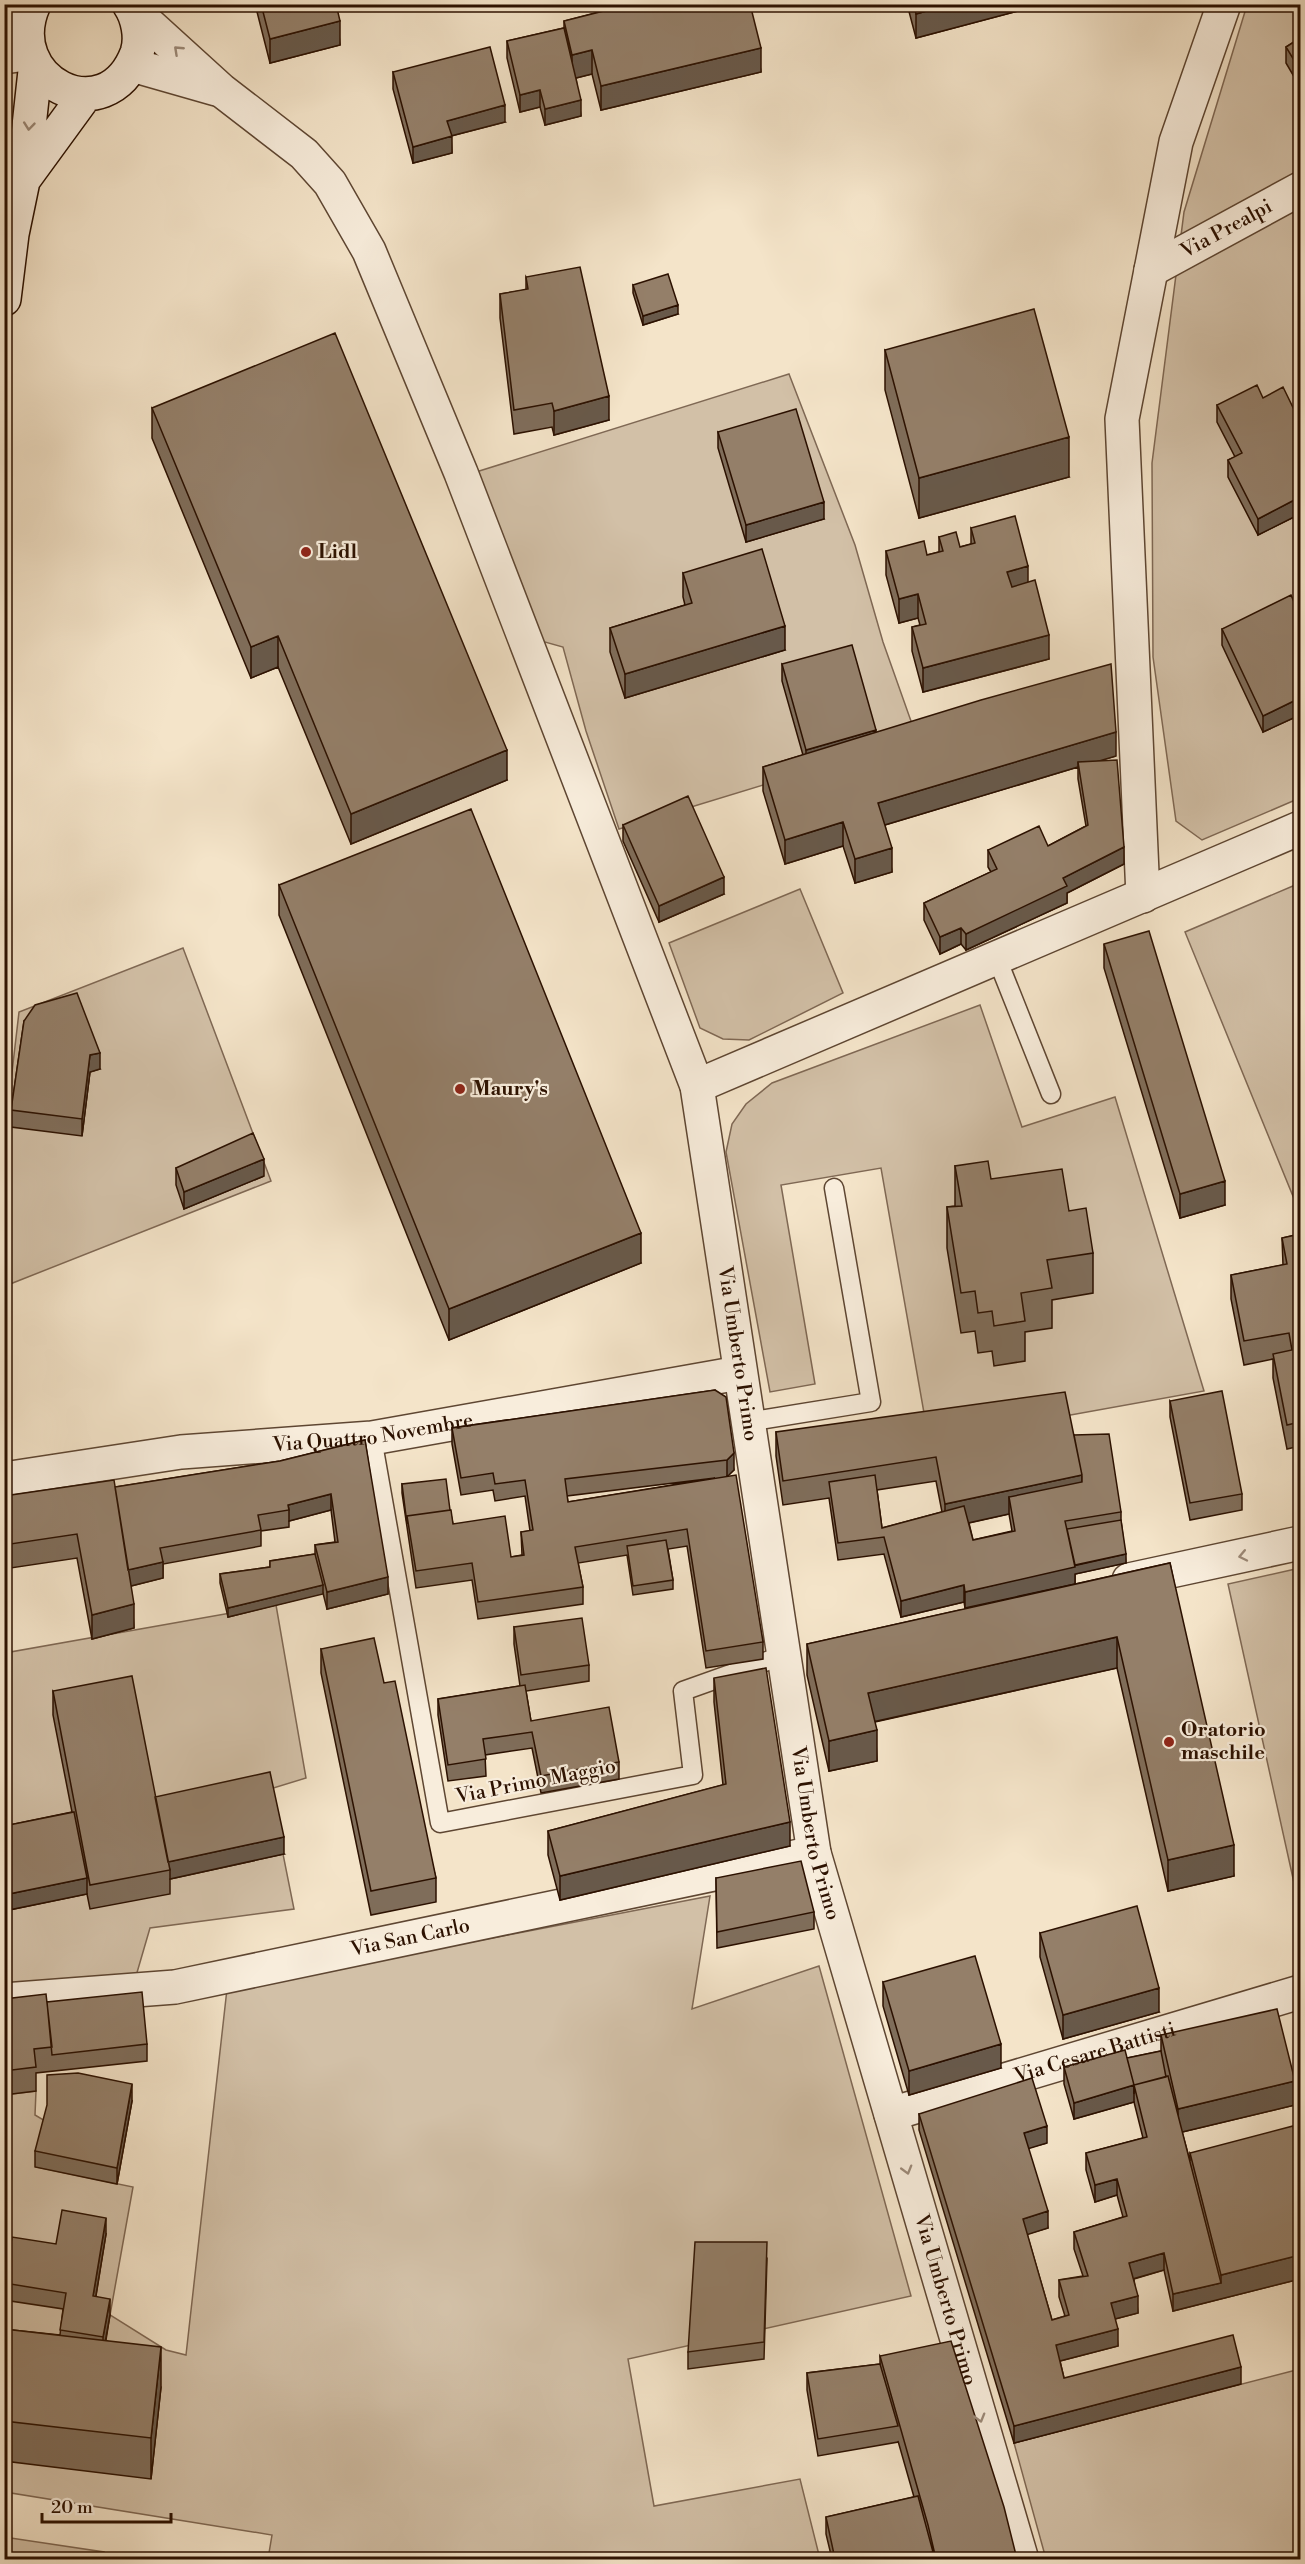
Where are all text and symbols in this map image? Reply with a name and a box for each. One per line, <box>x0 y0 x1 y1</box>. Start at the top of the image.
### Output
one-way arrow <box>174 46 185 57</box>
one-way arrow <box>23 121 36 130</box>
street label: Via Prealpi <box>1176 194 1277 264</box>
place label: Lidl <box>318 540 358 565</box>
marker: Lidl <box>299 545 313 559</box>
place label: Maury's <box>472 1077 548 1102</box>
marker: Maury's <box>453 1082 467 1096</box>
street label: Via Umberto Primo <box>712 1263 764 1443</box>
street label: Via Quattro Novembre <box>271 1408 475 1458</box>
one-way arrow <box>1239 1548 1249 1561</box>
place label: Oratorio maschile <box>1181 1718 1266 1766</box>
marker: Oratorio maschile <box>1162 1735 1176 1749</box>
street label: Via Umberto Primo <box>785 1744 846 1923</box>
street label: Via Primo Maggio <box>453 1754 618 1810</box>
street label: Via San Carlo <box>348 1913 472 1963</box>
street label: Via Cesare Battisti <box>1011 2017 1179 2089</box>
one-way arrow <box>900 2164 912 2175</box>
street label: Via Umberto Primo <box>908 2211 982 2388</box>
one-way arrow <box>973 2412 985 2423</box>
scale bar <box>42 2486 171 2524</box>
text: 20 m <box>51 2496 93 2519</box>

